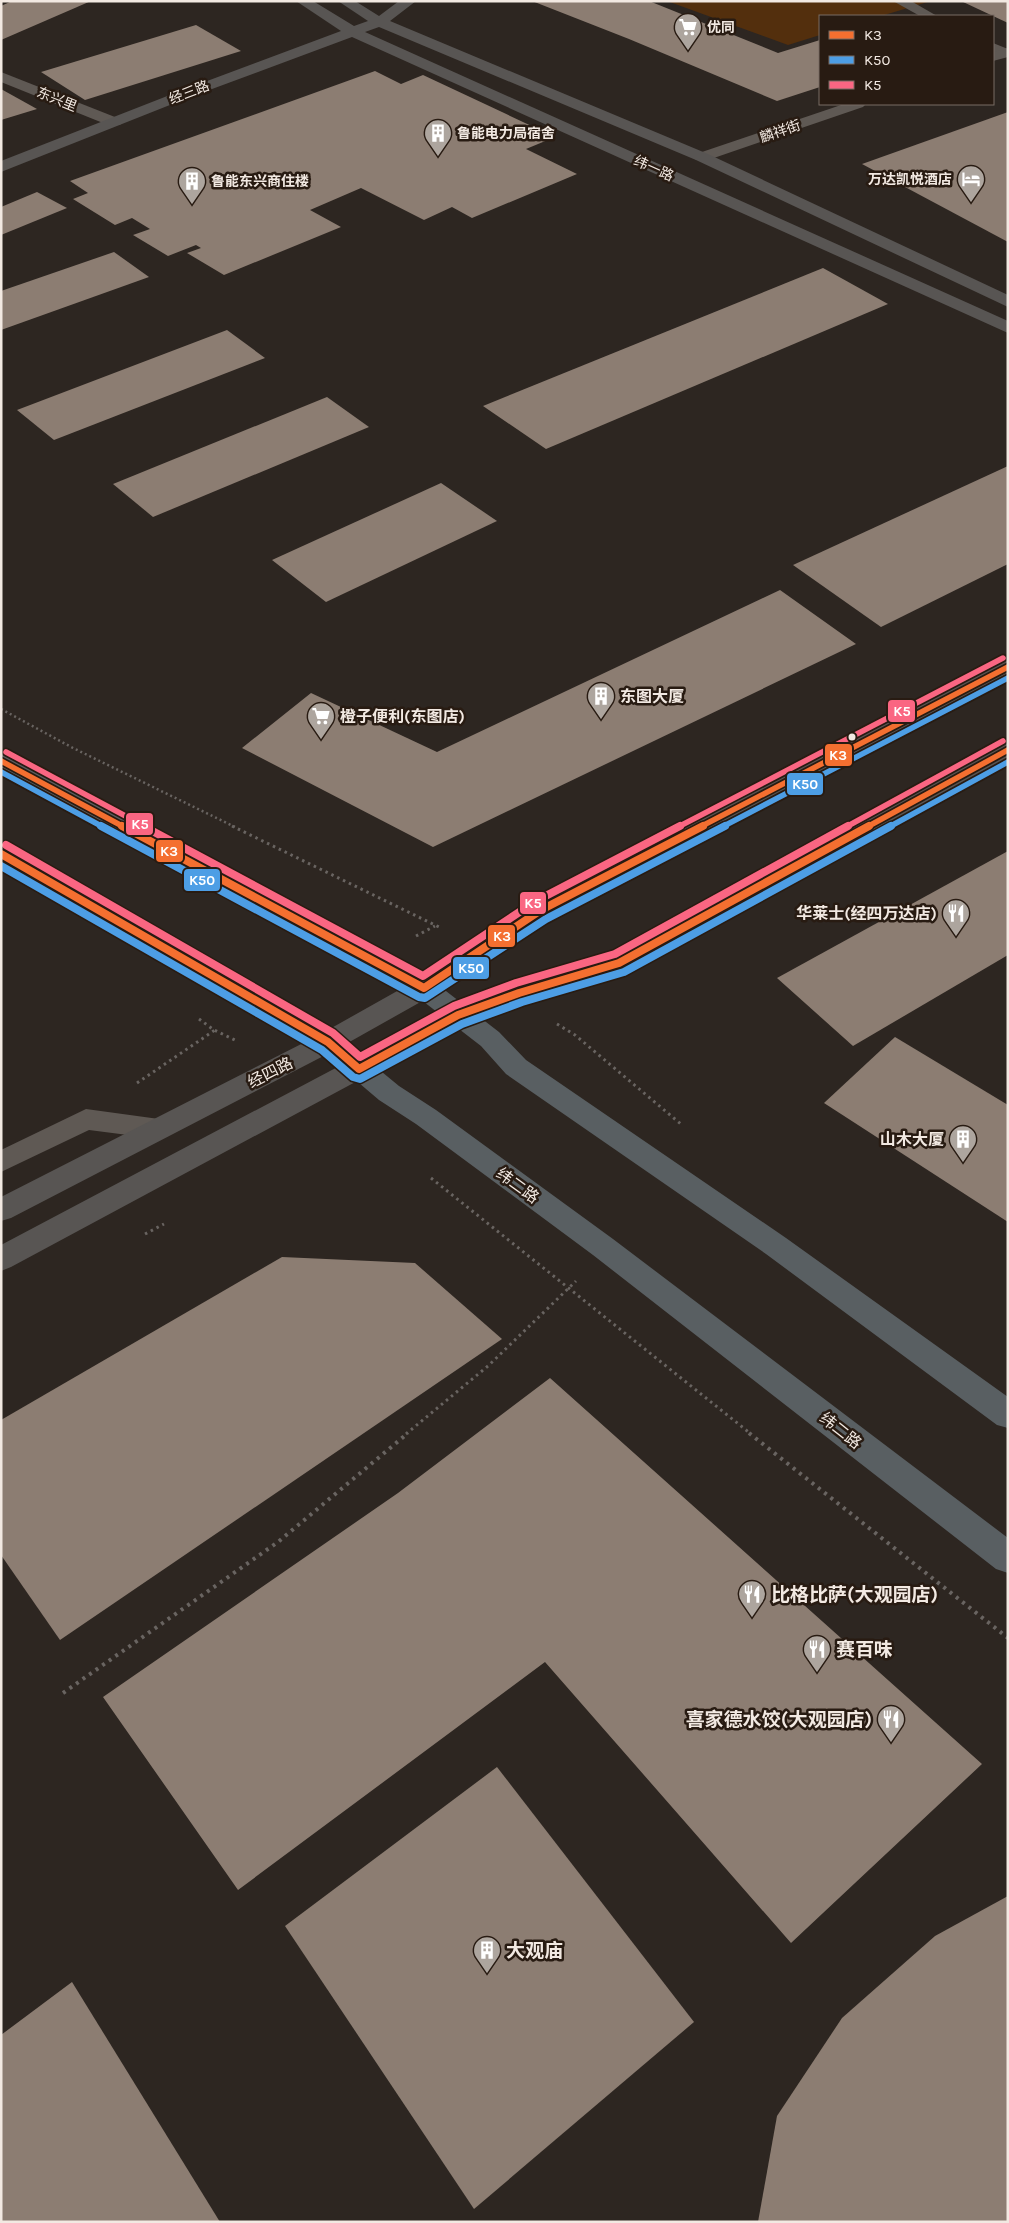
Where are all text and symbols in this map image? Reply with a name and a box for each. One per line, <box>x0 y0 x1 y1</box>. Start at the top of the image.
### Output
supermarket icon: 优同 <box>673 12 703 51</box>
legend <box>819 15 994 105</box>
place label: 优同 <box>707 19 735 36</box>
text: K3 <box>864 26 882 44</box>
text: K50 <box>864 51 891 69</box>
text: K5 <box>864 76 882 94</box>
street label: 经三路 <box>167 77 212 108</box>
street label: 东兴里 <box>34 84 79 115</box>
street label: 麟祥街 <box>758 117 803 146</box>
building icon: 鲁能电力局宿舍 <box>423 118 453 157</box>
place label: 鲁能电力局宿舍 <box>457 125 555 142</box>
street label: 纬一路 <box>631 152 676 185</box>
hotel icon: 万达凯悦酒店 <box>956 164 986 203</box>
building icon: 鲁能东兴商住楼 <box>177 166 207 205</box>
place label: 万达凯悦酒店 <box>868 171 952 188</box>
place label: 鲁能东兴商住楼 <box>211 173 309 190</box>
building icon: 东图大厦 <box>586 681 616 720</box>
place label: 东图大厦 <box>620 687 684 706</box>
line badge: K5 <box>887 699 916 723</box>
supermarket icon: 橙子便利(东图店) <box>306 701 336 740</box>
text: K5 <box>893 703 911 720</box>
place label: 橙子便利(东图店) <box>340 707 465 726</box>
unlabelled marker <box>847 732 857 742</box>
line badge: K3 <box>824 743 853 767</box>
text: K3 <box>829 747 847 764</box>
line badge: K50 <box>786 772 824 796</box>
text: K50 <box>792 776 818 793</box>
line badge: K5 <box>125 812 154 836</box>
text: K5 <box>131 816 149 833</box>
line badge: K3 <box>155 839 184 863</box>
text: K3 <box>160 843 178 860</box>
line badge: K50 <box>183 868 221 892</box>
text: K50 <box>189 872 215 889</box>
line badge: K5 <box>519 891 547 915</box>
text: K5 <box>524 895 542 912</box>
restaurant icon: 华莱士(经四万达店) <box>941 898 971 937</box>
place label: 华莱士(经四万达店) <box>796 904 937 923</box>
line badge: K3 <box>487 924 516 948</box>
text: K3 <box>493 928 511 945</box>
line badge: K50 <box>452 956 490 980</box>
text: K50 <box>458 960 484 977</box>
street label: 经四路 <box>245 1053 296 1092</box>
building icon: 山木大厦 <box>948 1124 978 1163</box>
place label: 山木大厦 <box>880 1130 944 1149</box>
street label: 纬二路 <box>493 1164 543 1207</box>
street label: 纬二路 <box>816 1408 865 1453</box>
restaurant icon: 比格比萨(大观园店) <box>737 1579 767 1618</box>
place label: 比格比萨(大观园店) <box>771 1584 938 1606</box>
restaurant icon: 赛百味 <box>802 1634 832 1673</box>
place label: 赛百味 <box>836 1639 893 1661</box>
restaurant icon: 喜家德水饺(大观园店) <box>876 1704 906 1743</box>
place label: 喜家德水饺(大观园店) <box>686 1709 872 1731</box>
building icon: 大观庙 <box>472 1935 502 1974</box>
place label: 大观庙 <box>506 1940 563 1962</box>

